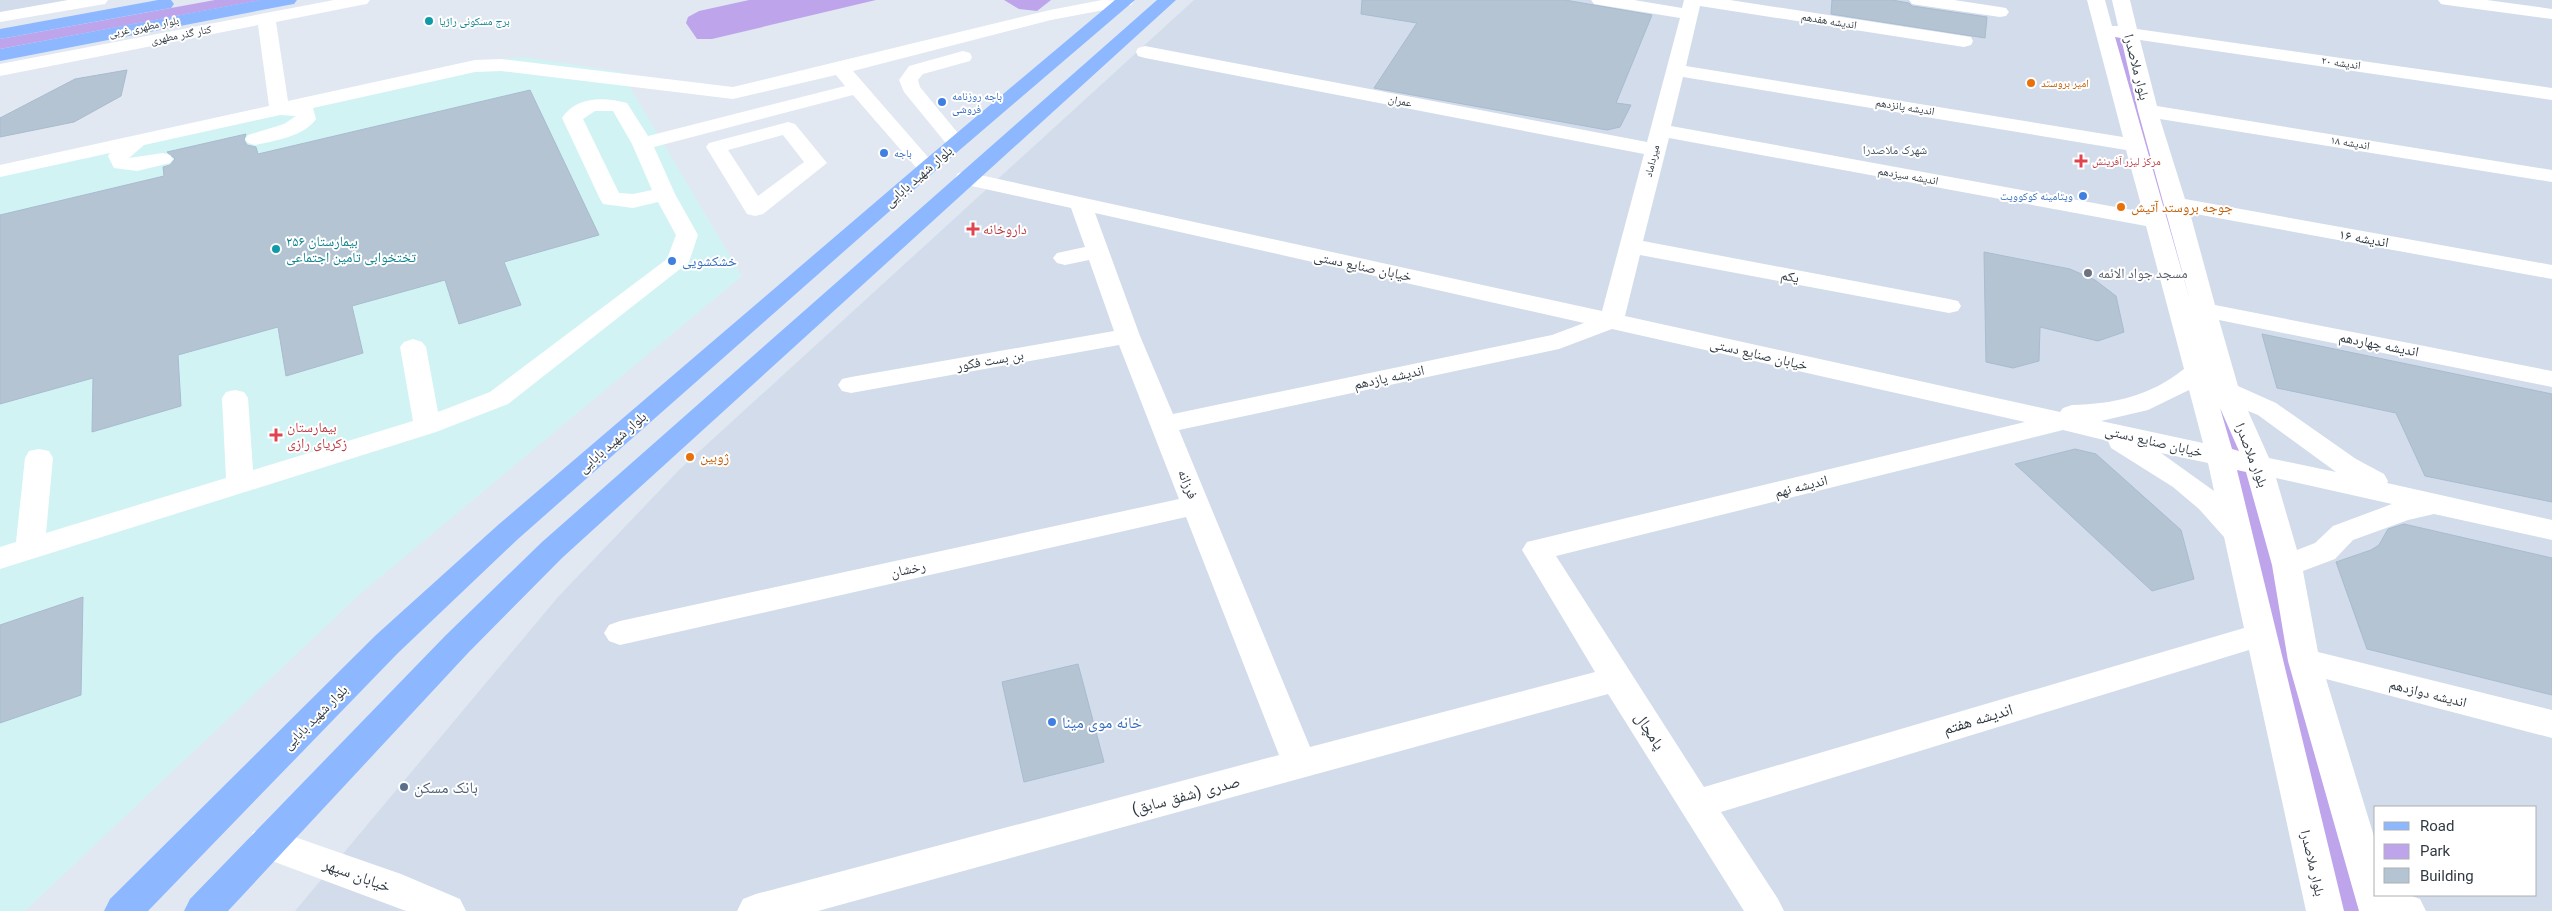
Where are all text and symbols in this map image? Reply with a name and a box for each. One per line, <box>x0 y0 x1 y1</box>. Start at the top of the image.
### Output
street label: اندیشه هفدهم <box>1800 10 1858 33</box>
street label: بلوار مطهری غربی <box>108 14 180 40</box>
marker: برج مسکونی راژیا <box>423 15 435 27</box>
place label: برج مسکونی راژیا <box>439 15 510 28</box>
street label: کنار گذر مطهری <box>149 23 213 47</box>
street label: بلوار ملاصدرا <box>2120 32 2153 102</box>
street label: اندیشه ۲۰ <box>2321 54 2361 72</box>
marker: امیر بروستد <box>2025 77 2037 89</box>
place label: امیر بروستد <box>2041 77 2089 90</box>
place label: باجه روزنامه فروشی <box>952 90 1002 116</box>
street label: عمران <box>1387 92 1413 110</box>
marker: باجه روزنامه فروشی <box>936 96 948 108</box>
street label: اندیشه پانزدهم <box>1874 96 1935 119</box>
street label: اندیشه ۱۸ <box>2329 133 2371 153</box>
street label: بلوار شهید بابایی <box>881 142 956 211</box>
street label: میرداماد <box>1642 143 1662 179</box>
district label: شهرک ملاصدرا <box>1863 143 1927 157</box>
marker: باجه <box>878 147 890 159</box>
place label: باجه <box>894 147 912 160</box>
marker: مرکز لیزر آفرینش <box>2074 154 2088 168</box>
place label: مرکز لیزر آفرینش <box>2092 155 2161 168</box>
street label: اندیشه سیزدهم <box>1877 164 1939 189</box>
place label: ویتامینه کوکوویت <box>2000 190 2073 203</box>
marker: ویتامینه کوکوویت <box>2077 190 2089 202</box>
place label: جوجه بروستد آتیش <box>2131 199 2233 216</box>
marker: جوجه بروستد آتیش <box>2115 201 2127 213</box>
place label: داروخانه <box>983 221 1027 238</box>
marker: داروخانه <box>967 223 979 235</box>
street label: اندیشه ۱۶ <box>2338 226 2390 250</box>
place label: بیمارستان ۲۵۶ تختخوابی تامین اجتماعی <box>286 233 416 266</box>
marker: بیمارستان ۲۵۶ تختخوابی تامین اجتماعی <box>270 243 282 255</box>
street label: خیابان صنایع دستی <box>1312 248 1414 286</box>
place label: خشکشویی <box>682 253 737 270</box>
marker: خشکشویی <box>666 255 678 267</box>
place label: مسجد جواد الائمه <box>2098 265 2188 282</box>
street label: یکم <box>1779 266 1801 288</box>
marker: مسجد جواد الائمه <box>2082 267 2094 279</box>
street label: اندیشه چهاردهم <box>2337 328 2420 362</box>
street label: خیابان صنایع دستی <box>1708 335 1810 375</box>
street label: بن بست فكور <box>954 346 1025 375</box>
street label: اندیشه یازدهم <box>1352 362 1426 394</box>
street label: بلوار شهید بابایی <box>575 408 650 477</box>
place label: بیمارستان زکریای رازی <box>287 419 347 452</box>
street label: بلوار ملاصدرا <box>2232 421 2272 490</box>
street label: خیابان صنایع دستی <box>2103 422 2205 462</box>
marker: بیمارستان زکریای رازی <box>269 428 283 442</box>
place label: ژوبین <box>700 449 729 466</box>
marker: ژوبین <box>684 451 696 463</box>
street label: فرزانه <box>1174 467 1201 502</box>
street label: اندیشه نهم <box>1773 472 1830 502</box>
street label: رخشان <box>889 558 927 581</box>
street label: اندیشه دوازدهم <box>2387 676 2468 712</box>
street label: بلوار شهید بابایی <box>279 681 351 753</box>
street label: اندیشه هفتم <box>1941 699 2015 740</box>
street label: پامچال <box>1630 709 1669 754</box>
place label: خانه موی مینا <box>1062 713 1142 733</box>
marker: خانه موی مینا <box>1046 716 1058 728</box>
street label: صدری (شفق سابق) <box>1130 771 1243 820</box>
place label: بانک مسکن <box>414 778 478 798</box>
marker: بانک مسکن <box>398 781 410 793</box>
legend <box>2374 806 2537 896</box>
text: Road <box>2420 817 2454 835</box>
street label: بلوار ملاصدرا <box>2297 828 2328 898</box>
text: Park <box>2420 842 2451 860</box>
street label: خیابان سپهر <box>319 854 393 897</box>
text: Building <box>2420 867 2474 885</box>

